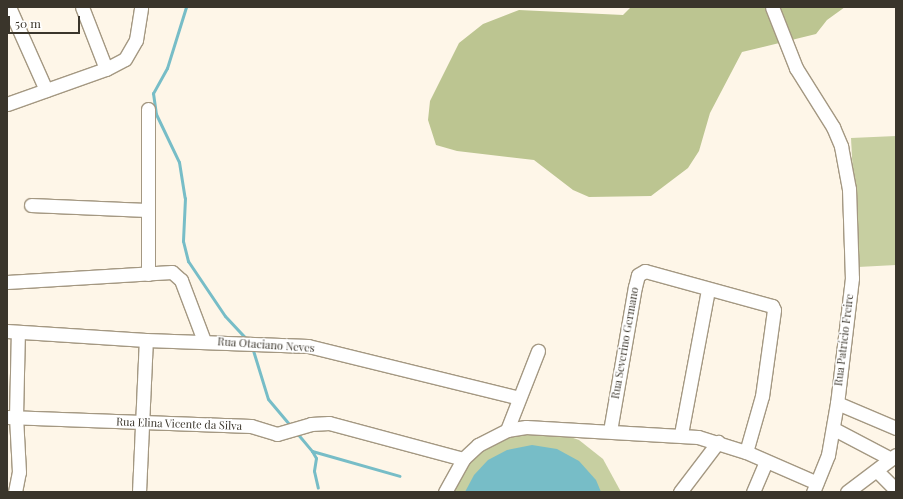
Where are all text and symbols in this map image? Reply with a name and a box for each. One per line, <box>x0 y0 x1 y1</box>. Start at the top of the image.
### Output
scale bar <box>10 8 82 34</box>
text: 50 m <box>15 15 41 31</box>
street label: Rua Severino Germano <box>609 286 641 400</box>
street label: Rua Patrício Freire <box>832 293 856 387</box>
street label: Rua Otaciano Neves <box>217 335 315 355</box>
street label: Rua Elina Vicente da Silva <box>115 415 243 433</box>

